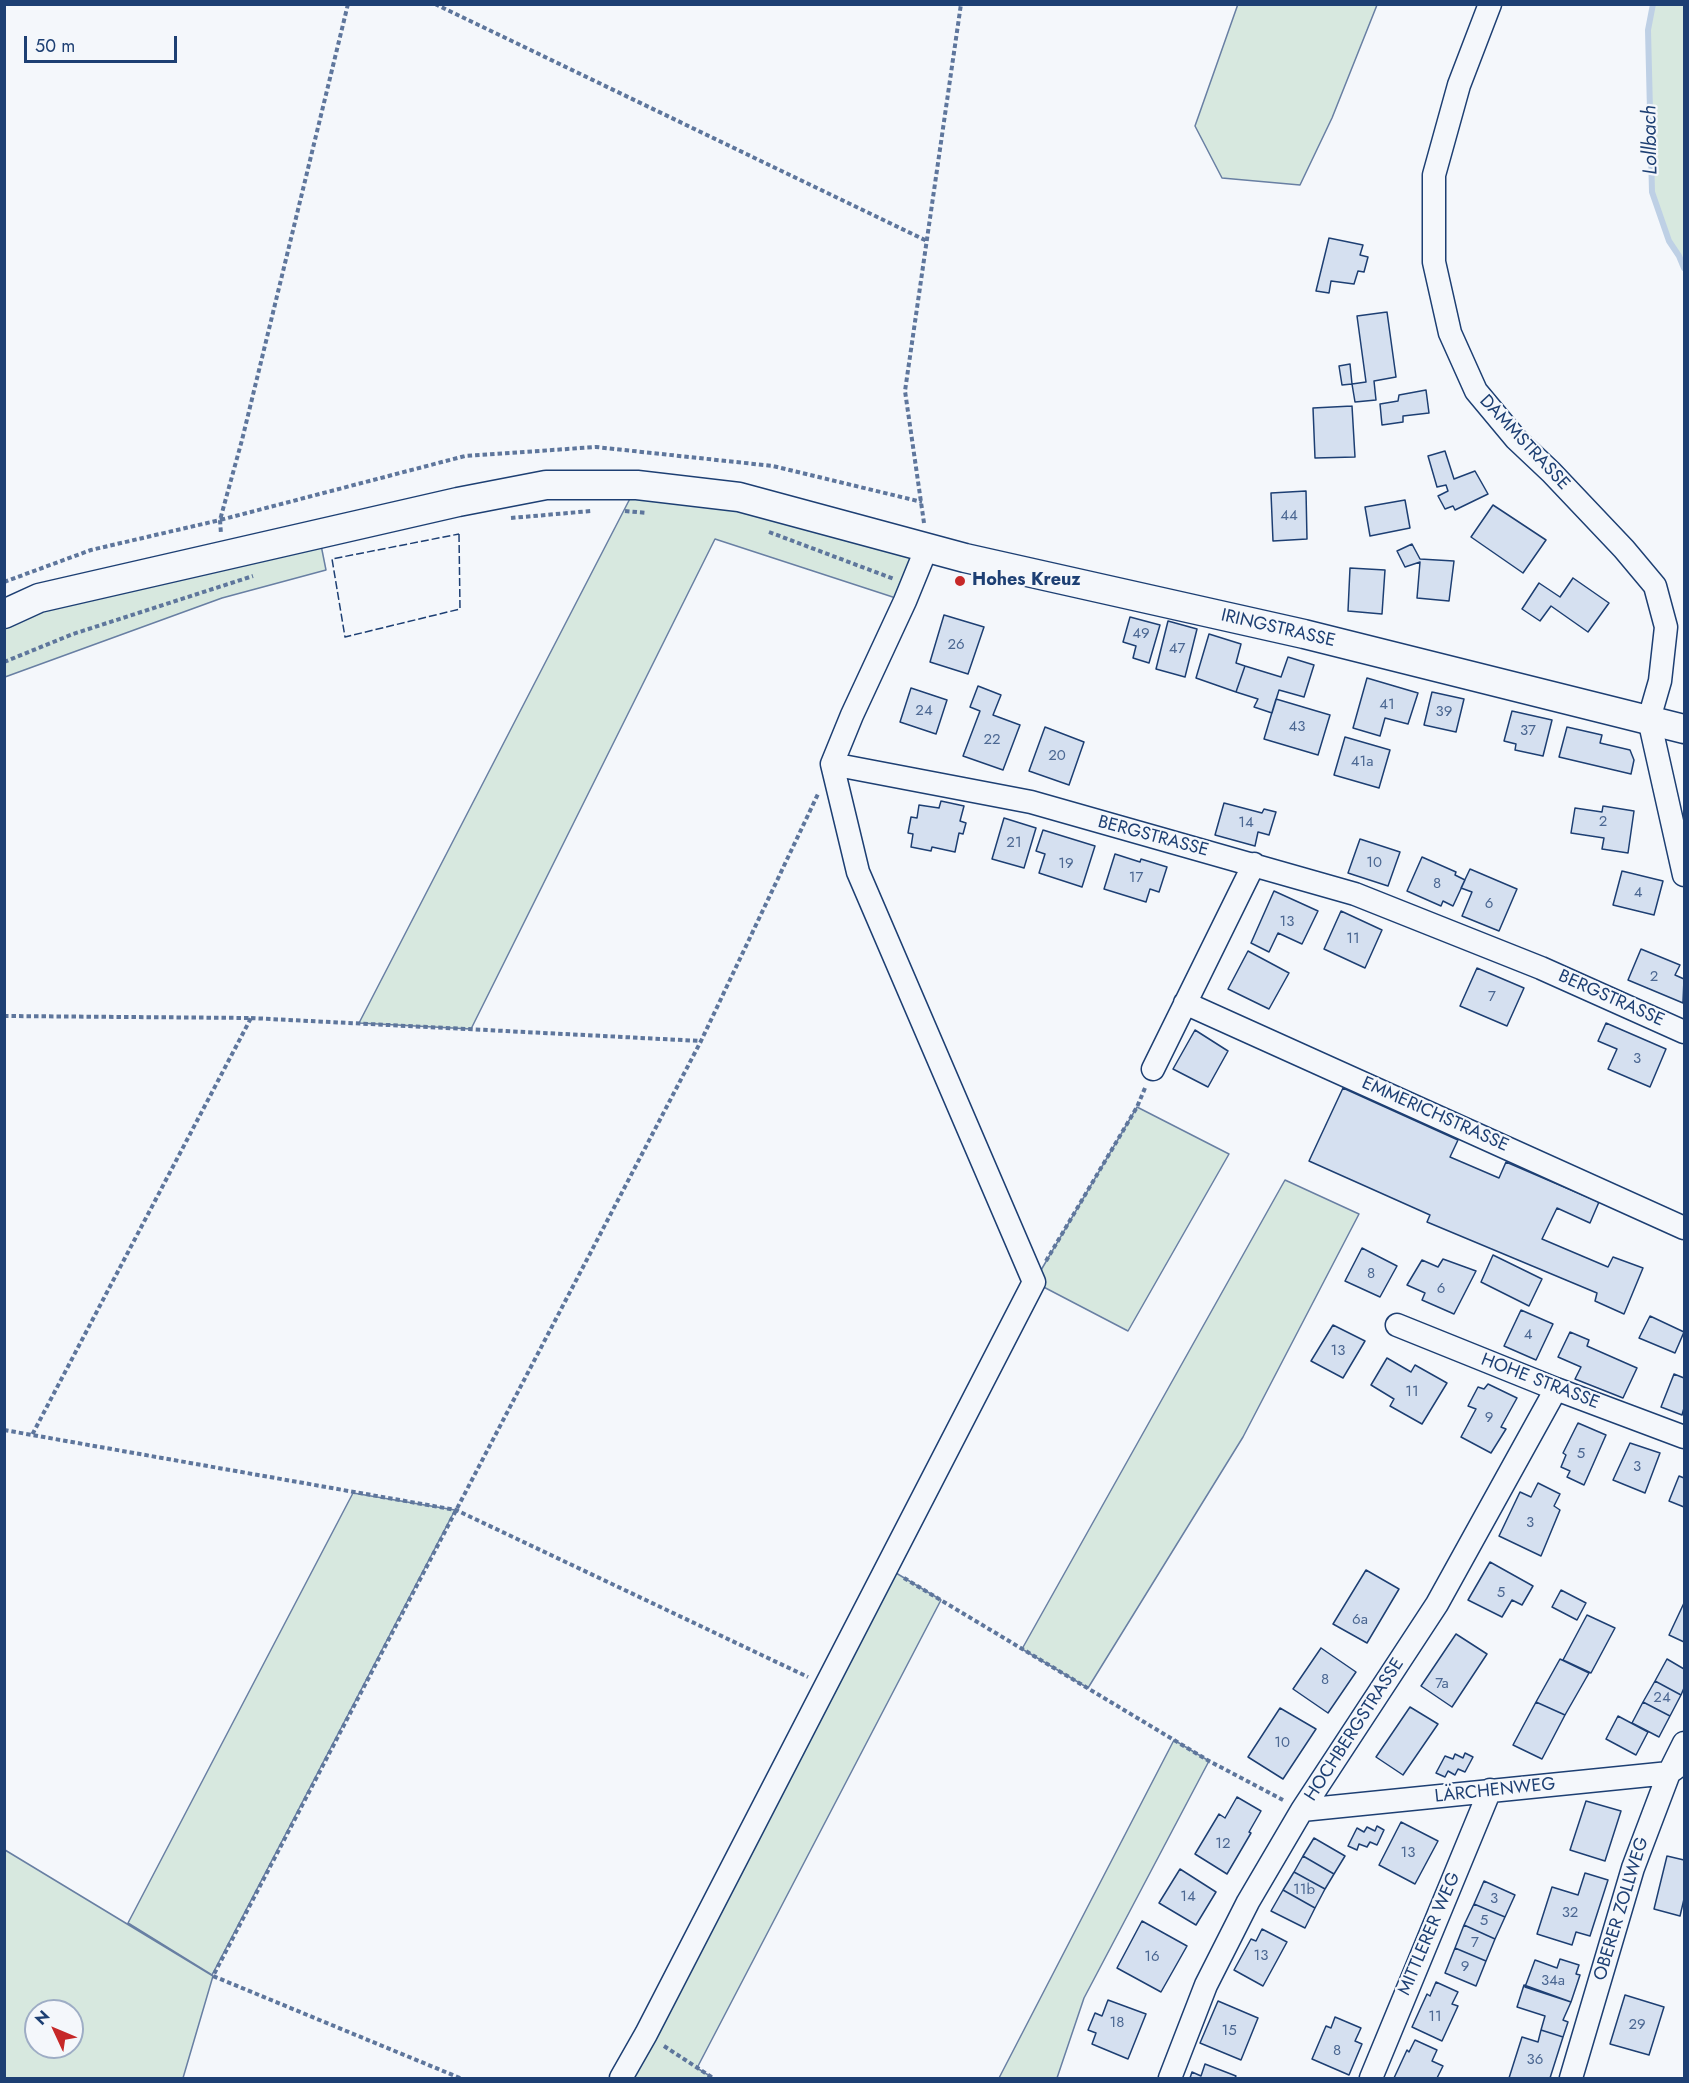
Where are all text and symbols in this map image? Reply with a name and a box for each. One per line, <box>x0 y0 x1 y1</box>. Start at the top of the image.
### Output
scale bar <box>27 24 180 62</box>
text: 50 m <box>35 33 75 59</box>
water label: Lollbach <box>1638 105 1664 175</box>
street label: DAMMSTRASSE <box>1474 391 1574 495</box>
house number: 44 <box>1280 507 1298 525</box>
place label: Hohes Kreuz <box>972 570 1081 592</box>
marker: Hohes Kreuz <box>953 574 967 588</box>
street label: IRINGSTRASSE <box>1219 605 1337 653</box>
house number: 49 <box>1132 625 1150 643</box>
house number: 26 <box>947 636 965 654</box>
house number: 47 <box>1169 640 1185 658</box>
house number: 41 <box>1379 696 1395 714</box>
house number: 24 <box>915 702 933 720</box>
house number: 39 <box>1436 703 1452 721</box>
house number: 43 <box>1289 718 1305 736</box>
house number: 37 <box>1520 722 1536 740</box>
house number: 22 <box>983 731 1001 749</box>
house number: 20 <box>1048 747 1066 765</box>
house number: 41a <box>1351 753 1373 771</box>
street label: BERGSTRASSE <box>1095 812 1211 862</box>
house number: 2 <box>1599 813 1607 831</box>
house number: 14 <box>1238 814 1254 832</box>
house number: 21 <box>1006 834 1022 852</box>
house number: 10 <box>1366 854 1382 872</box>
house number: 19 <box>1058 855 1074 873</box>
house number: 17 <box>1129 869 1143 887</box>
house number: 8 <box>1433 875 1441 893</box>
house number: 4 <box>1634 884 1642 902</box>
house number: 6 <box>1485 895 1493 913</box>
house number: 13 <box>1280 913 1294 931</box>
house number: 11 <box>1346 930 1360 948</box>
street label: BERGSTRASSE <box>1555 966 1667 1032</box>
house number: 2 <box>1650 968 1658 986</box>
house number: 7 <box>1488 988 1496 1006</box>
house number: 3 <box>1633 1050 1641 1068</box>
street label: EMMERICHSTRASSE <box>1358 1073 1512 1157</box>
house number: 8 <box>1367 1265 1375 1283</box>
house number: 6 <box>1437 1280 1445 1298</box>
house number: 4 <box>1524 1326 1532 1344</box>
house number: 13 <box>1331 1342 1345 1360</box>
street label: HOHE STRASSE <box>1478 1350 1602 1414</box>
house number: 11 <box>1405 1383 1419 1401</box>
house number: 9 <box>1485 1409 1493 1427</box>
house number: 5 <box>1577 1445 1585 1463</box>
house number: 3 <box>1633 1458 1641 1476</box>
house number: 3 <box>1526 1514 1534 1532</box>
house number: 5 <box>1497 1584 1505 1602</box>
house number: 6a <box>1352 1611 1368 1629</box>
street label: HOCHBERGSTRASSE <box>1301 1654 1409 1806</box>
house number: 8 <box>1321 1671 1329 1689</box>
house number: 7a <box>1435 1675 1449 1693</box>
house number: 24 <box>1653 1689 1671 1707</box>
house number: 10 <box>1274 1734 1290 1752</box>
street label: LÄRCHENWEG <box>1434 1774 1556 1808</box>
house number: 12 <box>1215 1835 1231 1853</box>
street label: OBERER ZOLLWEG <box>1590 1835 1654 1983</box>
house number: 13 <box>1401 1844 1415 1862</box>
street label: MITTLERER WEG <box>1394 1869 1466 1999</box>
house number: 11b <box>1293 1881 1315 1899</box>
house number: 14 <box>1180 1888 1196 1906</box>
house number: 3 <box>1490 1890 1498 1908</box>
house number: 32 <box>1562 1904 1578 1922</box>
house number: 5 <box>1480 1912 1488 1930</box>
house number: 7 <box>1471 1934 1479 1952</box>
house number: 13 <box>1254 1947 1268 1965</box>
house number: 16 <box>1144 1948 1160 1966</box>
house number: 9 <box>1461 1958 1469 1976</box>
house number: 34a <box>1541 1972 1565 1990</box>
north arrow <box>24 1999 84 2059</box>
text: N <box>29 2005 55 2030</box>
house number: 11 <box>1428 2008 1442 2026</box>
house number: 18 <box>1110 2014 1124 2032</box>
house number: 29 <box>1628 2016 1646 2034</box>
house number: 15 <box>1221 2022 1237 2040</box>
house number: 8 <box>1333 2042 1341 2060</box>
house number: 36 <box>1527 2051 1543 2069</box>

